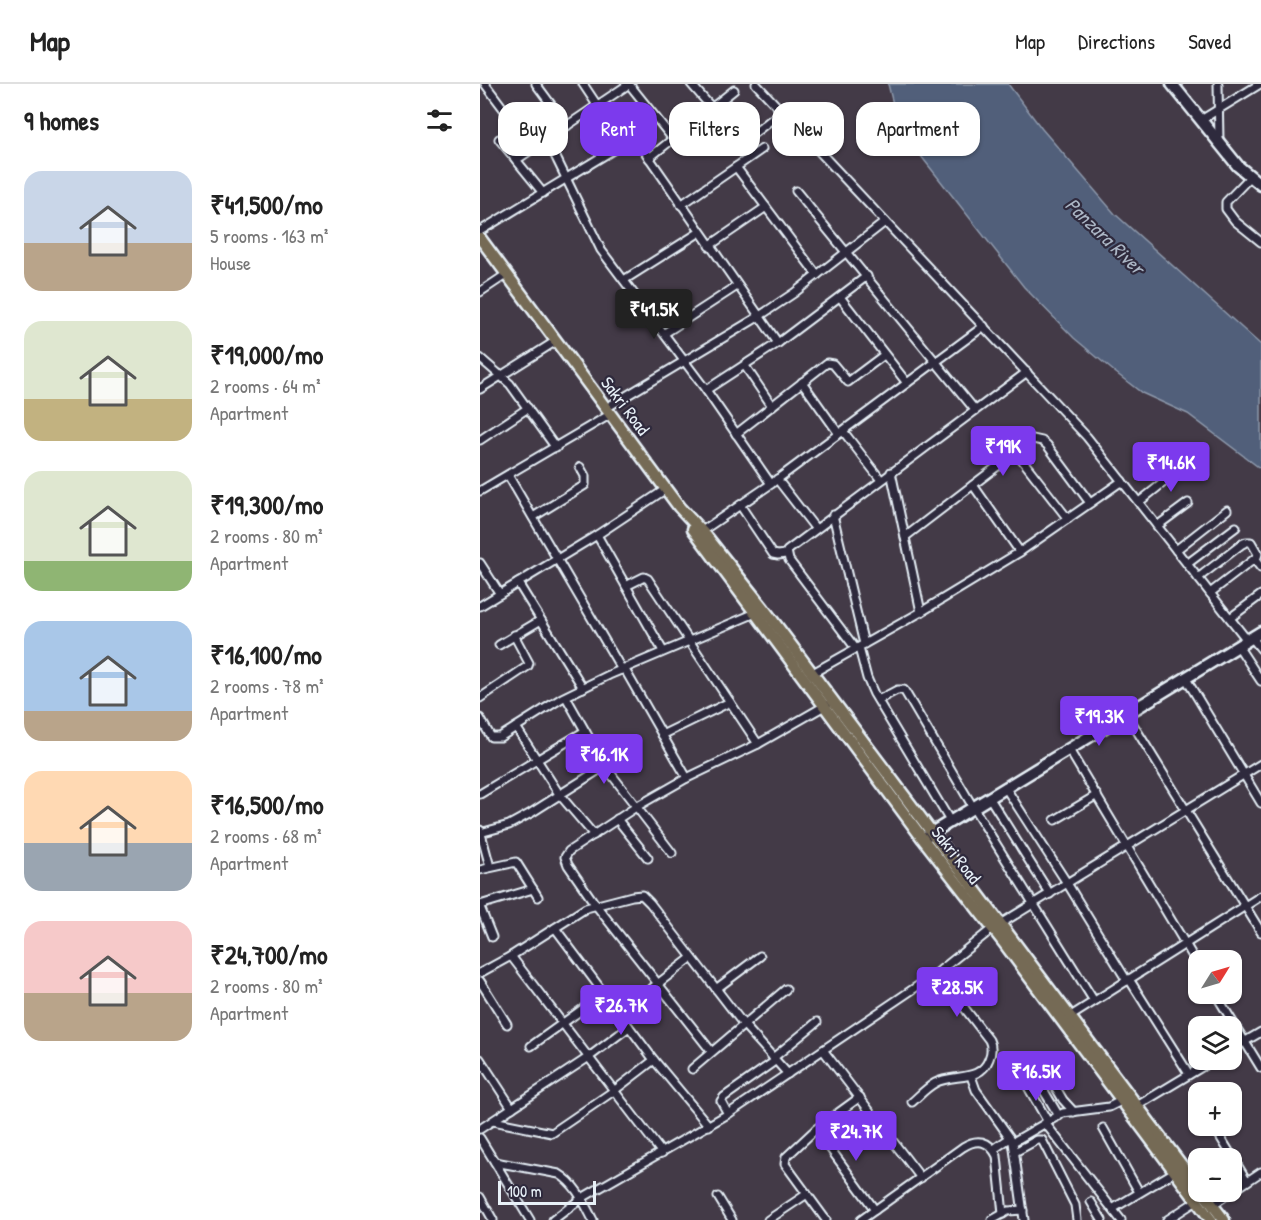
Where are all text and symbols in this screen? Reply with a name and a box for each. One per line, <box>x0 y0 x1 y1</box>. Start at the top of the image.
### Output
text: Map <box>30 22 70 60</box>
text: Map <box>1015 27 1045 56</box>
text: Directions <box>1078 27 1155 56</box>
text: Saved <box>1188 27 1231 56</box>
chip: Buy <box>498 102 568 156</box>
chip: Rent <box>580 102 657 156</box>
chip: Filters <box>669 102 760 156</box>
chip: New <box>772 102 844 156</box>
chip: Apartment <box>856 102 980 156</box>
text: 9 homes <box>24 103 99 138</box>
icon: filters <box>423 104 456 137</box>
text: ₹41,500/mo <box>210 187 323 222</box>
water label: Panzara River <box>1060 191 1152 282</box>
icon: home <box>72 195 144 267</box>
text: 5 rooms · 163 m² <box>210 222 328 249</box>
text: House <box>210 249 251 276</box>
pin: ₹41.5K <box>605 289 703 340</box>
text: ₹41.5K <box>629 295 679 322</box>
text: ₹19,000/mo <box>210 337 323 372</box>
icon: home <box>72 345 144 417</box>
street label: Sakri Road <box>595 371 656 440</box>
text: 2 rooms · 64 m² <box>210 372 321 399</box>
text: Apartment <box>210 399 288 426</box>
pin: ₹19K <box>967 426 1039 477</box>
text: ₹19K <box>985 432 1021 459</box>
pin: ₹14.6K <box>1122 442 1220 493</box>
text: ₹14.6K <box>1147 448 1195 475</box>
text: ₹19,300/mo <box>210 487 323 522</box>
icon: home <box>72 495 144 567</box>
text: 2 rooms · 80 m² <box>210 522 323 549</box>
text: Apartment <box>210 549 288 576</box>
text: ₹16,100/mo <box>210 637 322 672</box>
icon: home <box>72 645 144 717</box>
text: 2 rooms · 78 m² <box>210 672 324 699</box>
pin: ₹19.3K <box>1050 696 1148 747</box>
text: Apartment <box>210 699 288 726</box>
text: ₹19.3K <box>1074 702 1124 729</box>
pin: ₹16.1K <box>555 734 653 785</box>
text: ₹16.1K <box>580 740 628 767</box>
text: ₹16,500/mo <box>210 787 323 822</box>
icon: home <box>72 795 144 867</box>
street label: Sakri Road <box>926 820 987 889</box>
text: 2 rooms · 68 m² <box>210 822 322 849</box>
text: Apartment <box>210 849 288 876</box>
text: ₹24,700/mo <box>210 937 327 972</box>
icon: home <box>72 945 144 1017</box>
north arrow <box>1188 950 1242 1004</box>
map controls <box>1188 950 1242 1202</box>
pin: ₹28.5K <box>908 967 1006 1018</box>
text: 2 rooms · 80 m² <box>210 972 323 999</box>
text: ₹28.5K <box>931 973 983 1000</box>
pin: ₹26.7K <box>572 985 670 1036</box>
text: ₹26.7K <box>594 991 648 1018</box>
text: Apartment <box>210 999 288 1026</box>
button: layers <box>1188 1016 1242 1070</box>
pin: ₹16.5K <box>987 1051 1085 1102</box>
text: ₹16.5K <box>1011 1057 1061 1084</box>
button: + <box>1188 1082 1242 1136</box>
pin: ₹24.7K <box>807 1111 905 1162</box>
text: ₹24.7K <box>830 1117 882 1144</box>
button: − <box>1188 1148 1242 1202</box>
scale bar <box>498 1178 596 1206</box>
text: 100 m <box>507 1180 542 1202</box>

